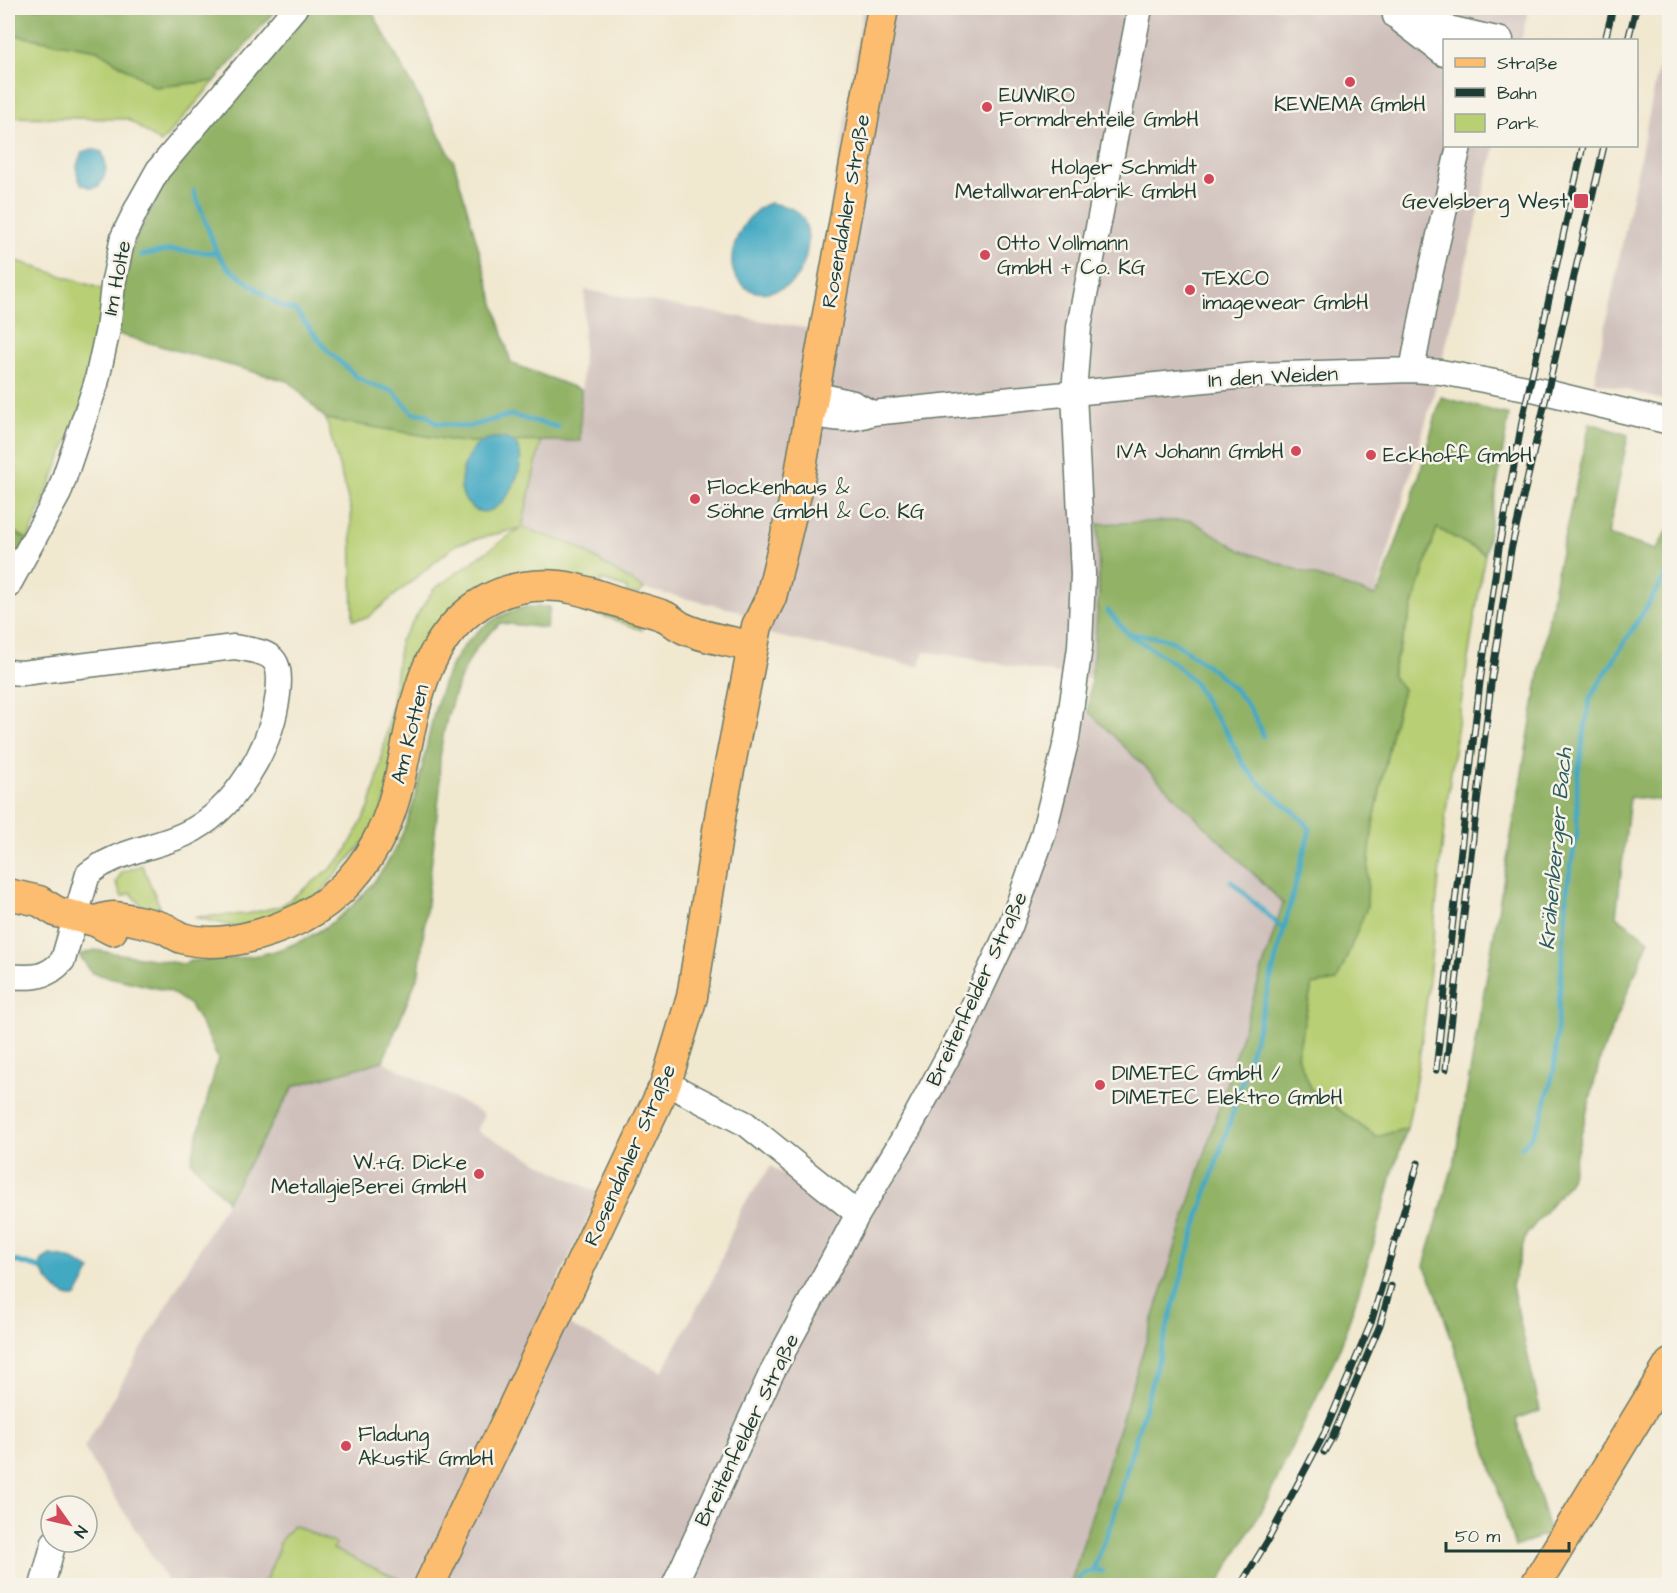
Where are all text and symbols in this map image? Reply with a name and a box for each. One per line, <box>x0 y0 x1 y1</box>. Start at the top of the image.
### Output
legend <box>1443 39 1638 147</box>
text: Straße <box>1497 51 1558 76</box>
marker: KEWEMA GmbH <box>1343 75 1357 89</box>
place label: EUWIRO Formdrehteile GmbH <box>999 81 1199 134</box>
text: Bahn <box>1497 81 1537 106</box>
place label: KEWEMA GmbH <box>1274 90 1426 119</box>
marker: EUWIRO Formdrehteile GmbH <box>980 100 994 114</box>
text: Park <box>1497 111 1539 136</box>
street label: Rosendahler Straße <box>815 112 877 310</box>
place label: Holger Schmidt Metallwarenfabrik GmbH <box>955 153 1198 206</box>
marker: Holger Schmidt Metallwarenfabrik GmbH <box>1202 172 1216 186</box>
place label: Gevelsberg West <box>1402 187 1568 218</box>
marker: Gevelsberg West <box>1572 192 1590 210</box>
place label: Otto Vollmann GmbH + Co. KG <box>997 229 1146 282</box>
street label: Im Holte <box>96 238 138 318</box>
marker: Otto Vollmann GmbH + Co. KG <box>978 248 992 262</box>
place label: TEXCO imagewear GmbH <box>1202 264 1369 319</box>
marker: TEXCO imagewear GmbH <box>1183 283 1197 297</box>
street label: In den Weiden <box>1207 359 1339 395</box>
place label: IVA Johann GmbH <box>1117 437 1284 466</box>
place label: Eckhoff GmbH <box>1383 441 1533 470</box>
marker: IVA Johann GmbH <box>1289 444 1303 458</box>
marker: Eckhoff GmbH <box>1364 448 1378 462</box>
place label: Flockenhaus & Söhne GmbH & Co. KG <box>707 473 925 526</box>
marker: Flockenhaus & Söhne GmbH & Co. KG <box>688 492 702 506</box>
street label: Am Kotten <box>384 681 436 787</box>
water label: Krähenberger Bach <box>1532 746 1581 951</box>
street label: Breitenfelder Straße <box>919 887 1035 1091</box>
street label: Rosendahler Straße <box>577 1059 683 1251</box>
place label: DIMETEC GmbH / DIMETEC Elektro GmbH <box>1112 1059 1343 1112</box>
marker: DIMETEC GmbH / DIMETEC Elektro GmbH <box>1093 1078 1107 1092</box>
place label: W.+G. Dicke Metallgießerei GmbH <box>271 1148 467 1203</box>
marker: W.+G. Dicke Metallgießerei GmbH <box>472 1167 486 1181</box>
street label: Breitenfelder Straße <box>688 1329 806 1531</box>
place label: Fladung Akustik GmbH <box>358 1420 494 1473</box>
marker: Fladung Akustik GmbH <box>339 1439 353 1453</box>
north arrow <box>39 1494 99 1554</box>
scale bar <box>1446 1515 1569 1553</box>
text: N <box>69 1522 93 1542</box>
text: 50 m <box>1455 1524 1500 1549</box>

